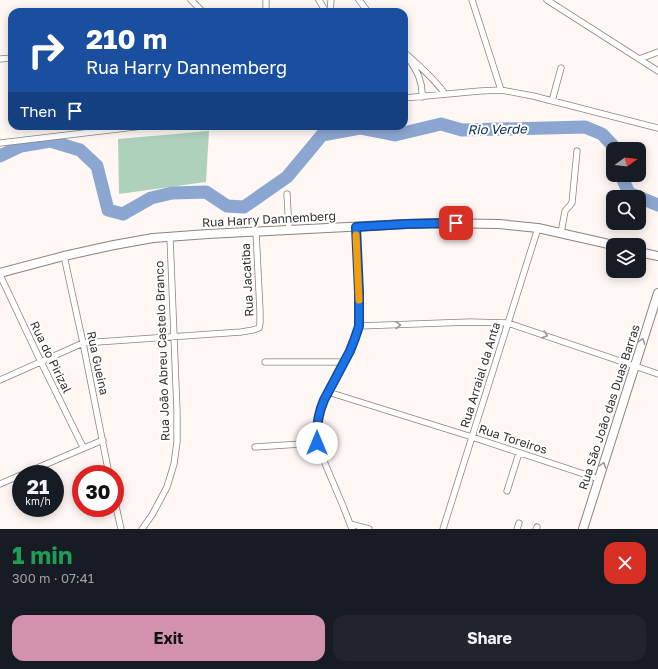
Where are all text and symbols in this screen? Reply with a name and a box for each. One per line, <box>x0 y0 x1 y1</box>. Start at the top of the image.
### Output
text: 210 m <box>86 22 167 55</box>
icon: right <box>20 24 72 76</box>
text: Rua Harry Dannemberg <box>86 56 287 78</box>
icon: arrive <box>64 100 86 122</box>
text: Then <box>20 102 56 120</box>
water label: Rio Verde <box>467 120 528 138</box>
north arrow <box>606 142 646 182</box>
map controls <box>606 142 646 278</box>
button: search <box>606 190 646 230</box>
pin <box>439 206 473 240</box>
street label: Rua Harry Dannemberg <box>202 208 336 230</box>
icon: arrive <box>445 212 467 234</box>
button: layers <box>606 238 646 278</box>
street label: Rua Jacatiba <box>238 243 256 317</box>
street label: Rua João Abreu Castelo Branco <box>151 261 173 441</box>
street label: Rua do Pirizal <box>27 319 75 396</box>
one-way arrow <box>395 320 401 329</box>
street label: Rua Arraial da Anta <box>457 320 503 430</box>
street label: Rua São João das Duas Barras <box>575 322 643 492</box>
street label: Rua Gueina <box>84 330 112 396</box>
one-way arrow <box>541 330 548 339</box>
one-way arrow <box>638 338 646 345</box>
street label: Rua Toreiros <box>477 421 549 457</box>
position arrow <box>296 422 338 464</box>
one-way arrow <box>598 462 607 469</box>
speed limit sign: 30 <box>72 465 124 517</box>
text: 21 <box>27 474 49 498</box>
text: km/h <box>25 495 51 507</box>
text: 1 min <box>12 540 72 569</box>
button: close <box>604 542 646 584</box>
text: 300 m · 07:41 <box>12 570 94 586</box>
button: Exit <box>12 615 325 661</box>
button: Share <box>333 615 646 661</box>

